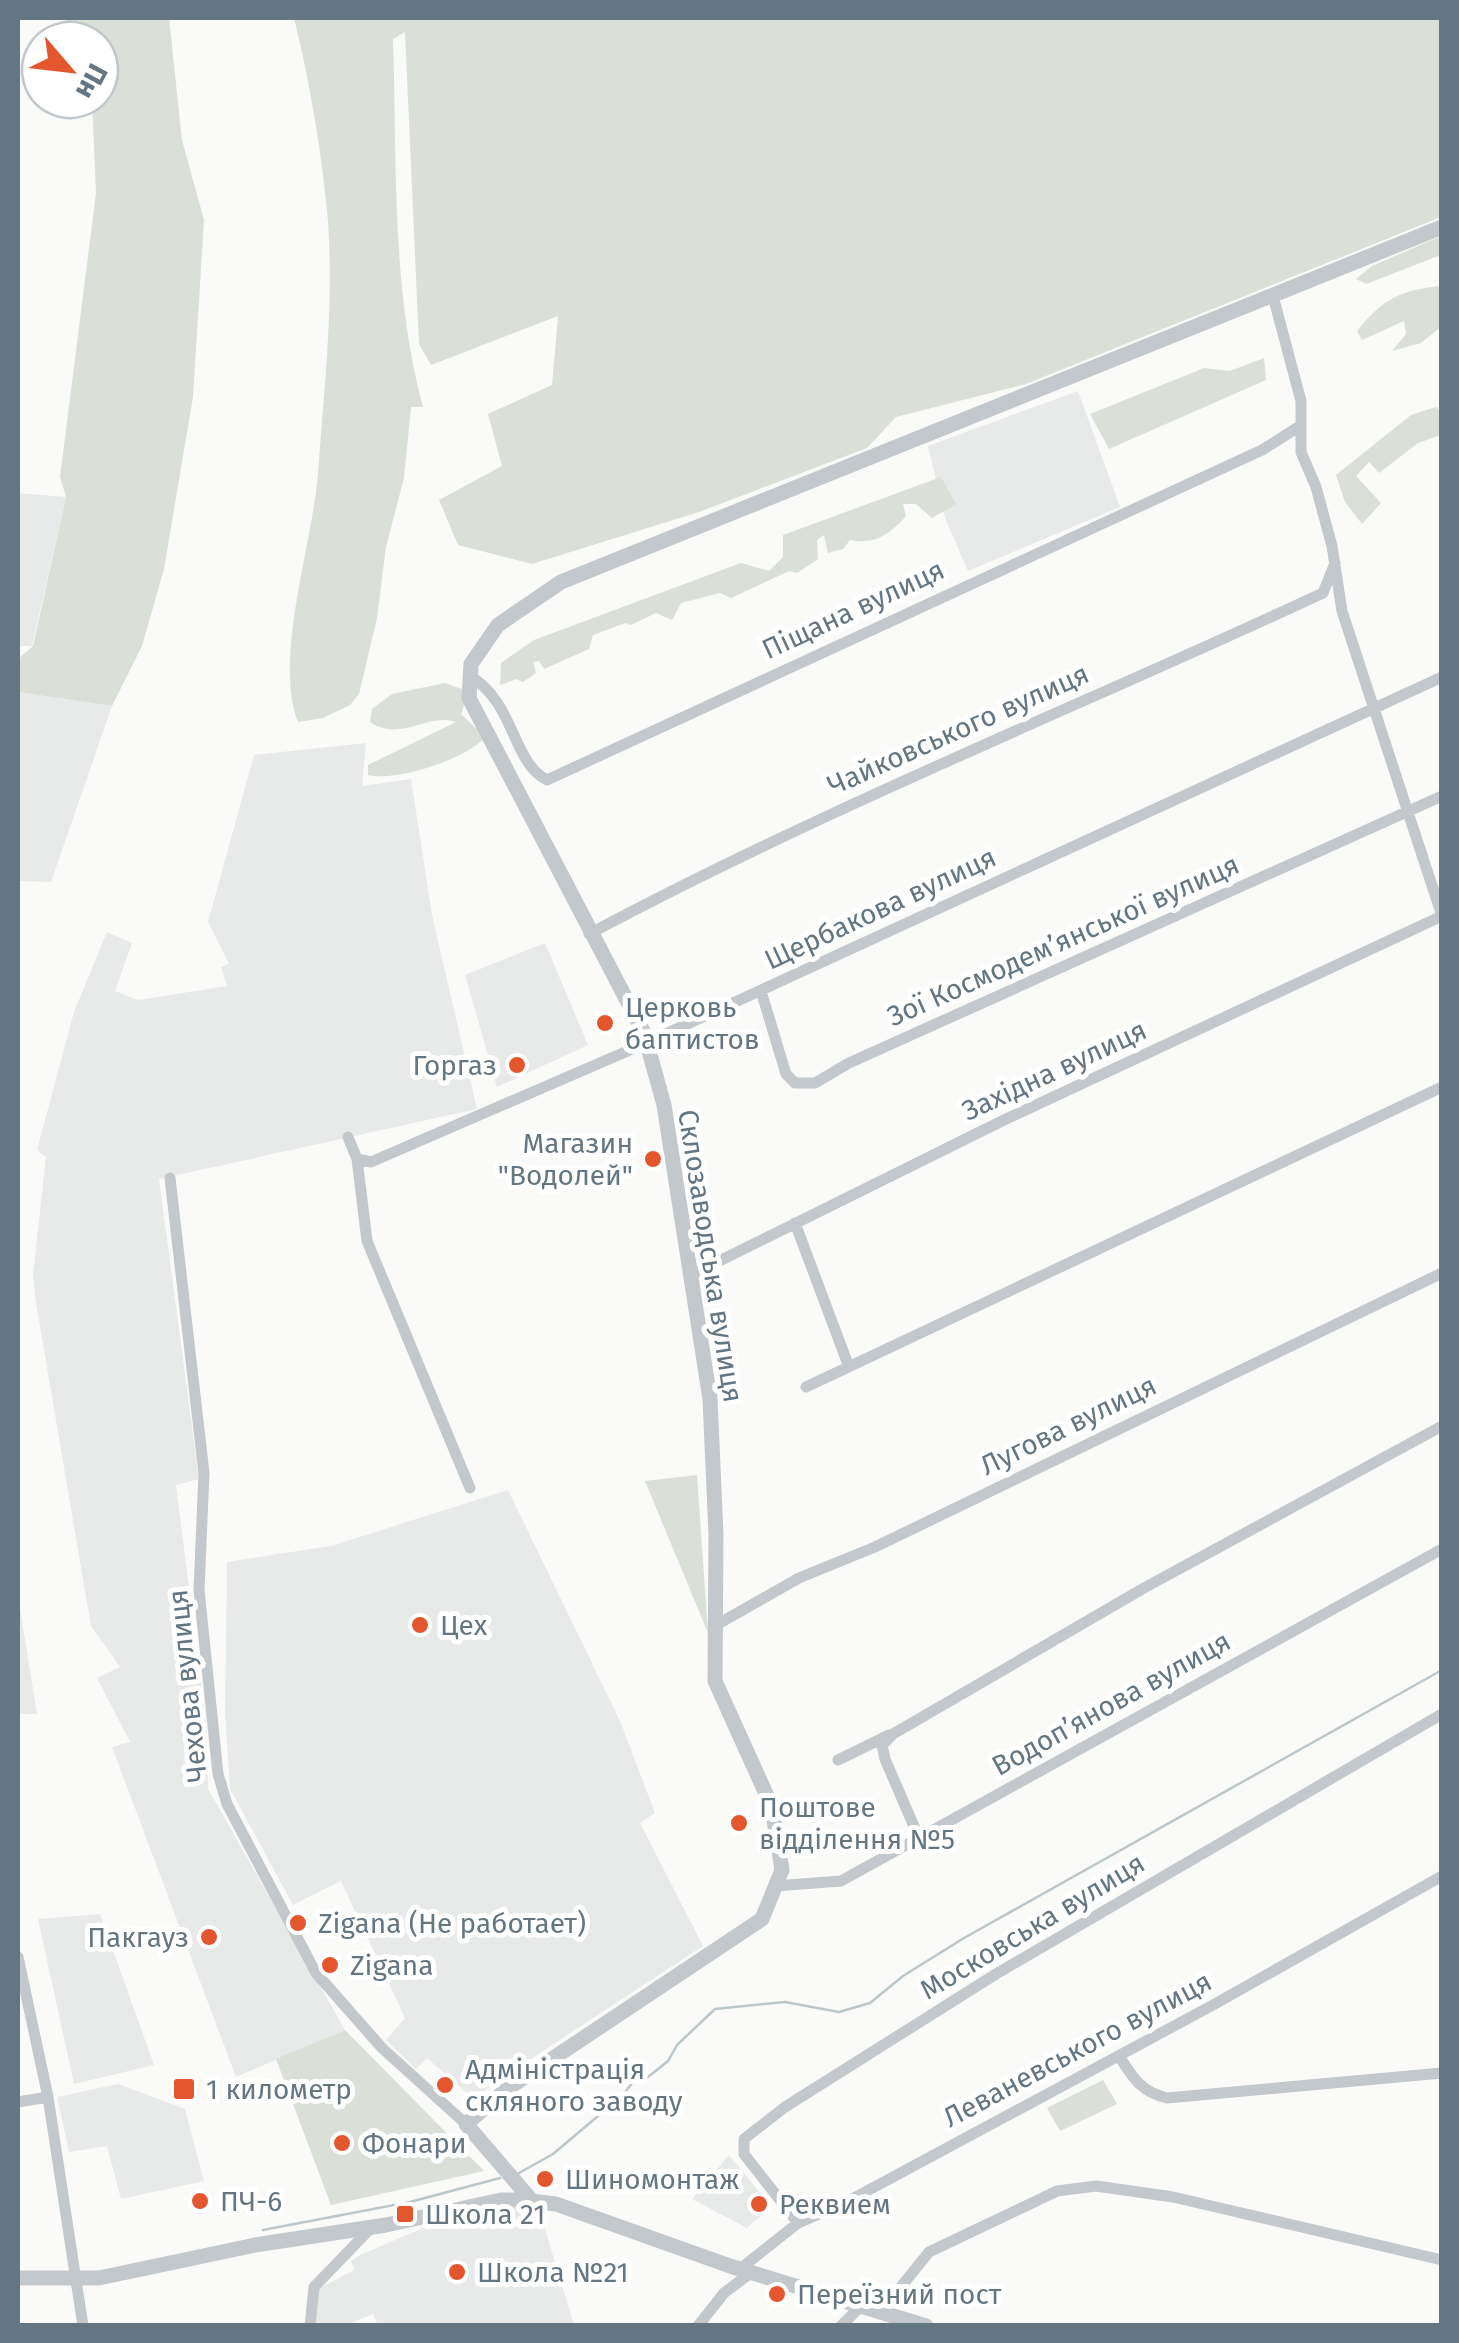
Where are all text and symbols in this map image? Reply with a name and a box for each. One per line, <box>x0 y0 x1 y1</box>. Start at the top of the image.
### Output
north arrow <box>20 20 120 120</box>
text: Пн <box>69 58 114 105</box>
street label: Піщана вулиця <box>757 553 950 666</box>
street label: Чайковського вулиця <box>822 657 1094 802</box>
street label: Щербакова вулиця <box>759 840 1001 977</box>
street label: Зої Космодем’янської вулиця <box>882 848 1244 1033</box>
place label: Церковь баптистов <box>625 991 760 1056</box>
marker: Церковь баптистов <box>594 1012 616 1034</box>
street label: Західна вулиця <box>957 1013 1152 1128</box>
place label: Горгаз <box>412 1049 497 1082</box>
marker: Горгаз <box>506 1054 528 1076</box>
street label: Склозаводська вулиця <box>671 1107 750 1405</box>
place label: Магазин "Водолей" <box>498 1127 633 1192</box>
marker: Магазин "Водолей" <box>642 1148 664 1170</box>
street label: Лугова вулиця <box>975 1369 1162 1482</box>
street label: Чехова вулиця <box>161 1588 214 1784</box>
place label: Цех <box>440 1609 488 1642</box>
marker: Цех <box>409 1614 431 1636</box>
street label: Водоп’янова вулиця <box>986 1624 1236 1783</box>
place label: Поштове відділення №5 <box>759 1791 955 1856</box>
marker: Поштове відділення №5 <box>728 1812 750 1834</box>
street label: Московська вулиця <box>914 1846 1150 2007</box>
place label: Zigana (Не работает) <box>318 1907 586 1940</box>
marker: Zigana (Не работает) <box>287 1912 309 1934</box>
place label: Пакгауз <box>87 1921 189 1954</box>
marker: Пакгауз <box>198 1926 220 1948</box>
place label: Zigana <box>350 1949 433 1982</box>
marker: Zigana <box>319 1954 341 1976</box>
street label: Леваневського вулиця <box>937 1965 1217 2134</box>
place label: Адміністрація скляного заводу <box>465 2053 683 2118</box>
place label: 1 километр <box>206 2073 352 2106</box>
marker: Адміністрація скляного заводу <box>434 2074 456 2096</box>
marker: 1 километр <box>171 2076 197 2102</box>
place label: Фонари <box>362 2127 467 2160</box>
marker: Фонари <box>331 2132 353 2154</box>
place label: Шиномонтаж <box>565 2163 739 2196</box>
marker: Шиномонтаж <box>534 2168 556 2190</box>
place label: ПЧ-6 <box>220 2185 282 2218</box>
place label: Реквием <box>779 2188 891 2221</box>
marker: ПЧ-6 <box>189 2190 211 2212</box>
marker: Реквием <box>748 2193 770 2215</box>
place label: Школа 21 <box>425 2198 545 2231</box>
marker: Школа 21 <box>394 2203 416 2225</box>
place label: Школа №21 <box>477 2256 629 2289</box>
marker: Школа №21 <box>446 2261 468 2283</box>
place label: Переїзний пост <box>797 2278 1002 2311</box>
marker: Переїзний пост <box>766 2283 788 2305</box>

